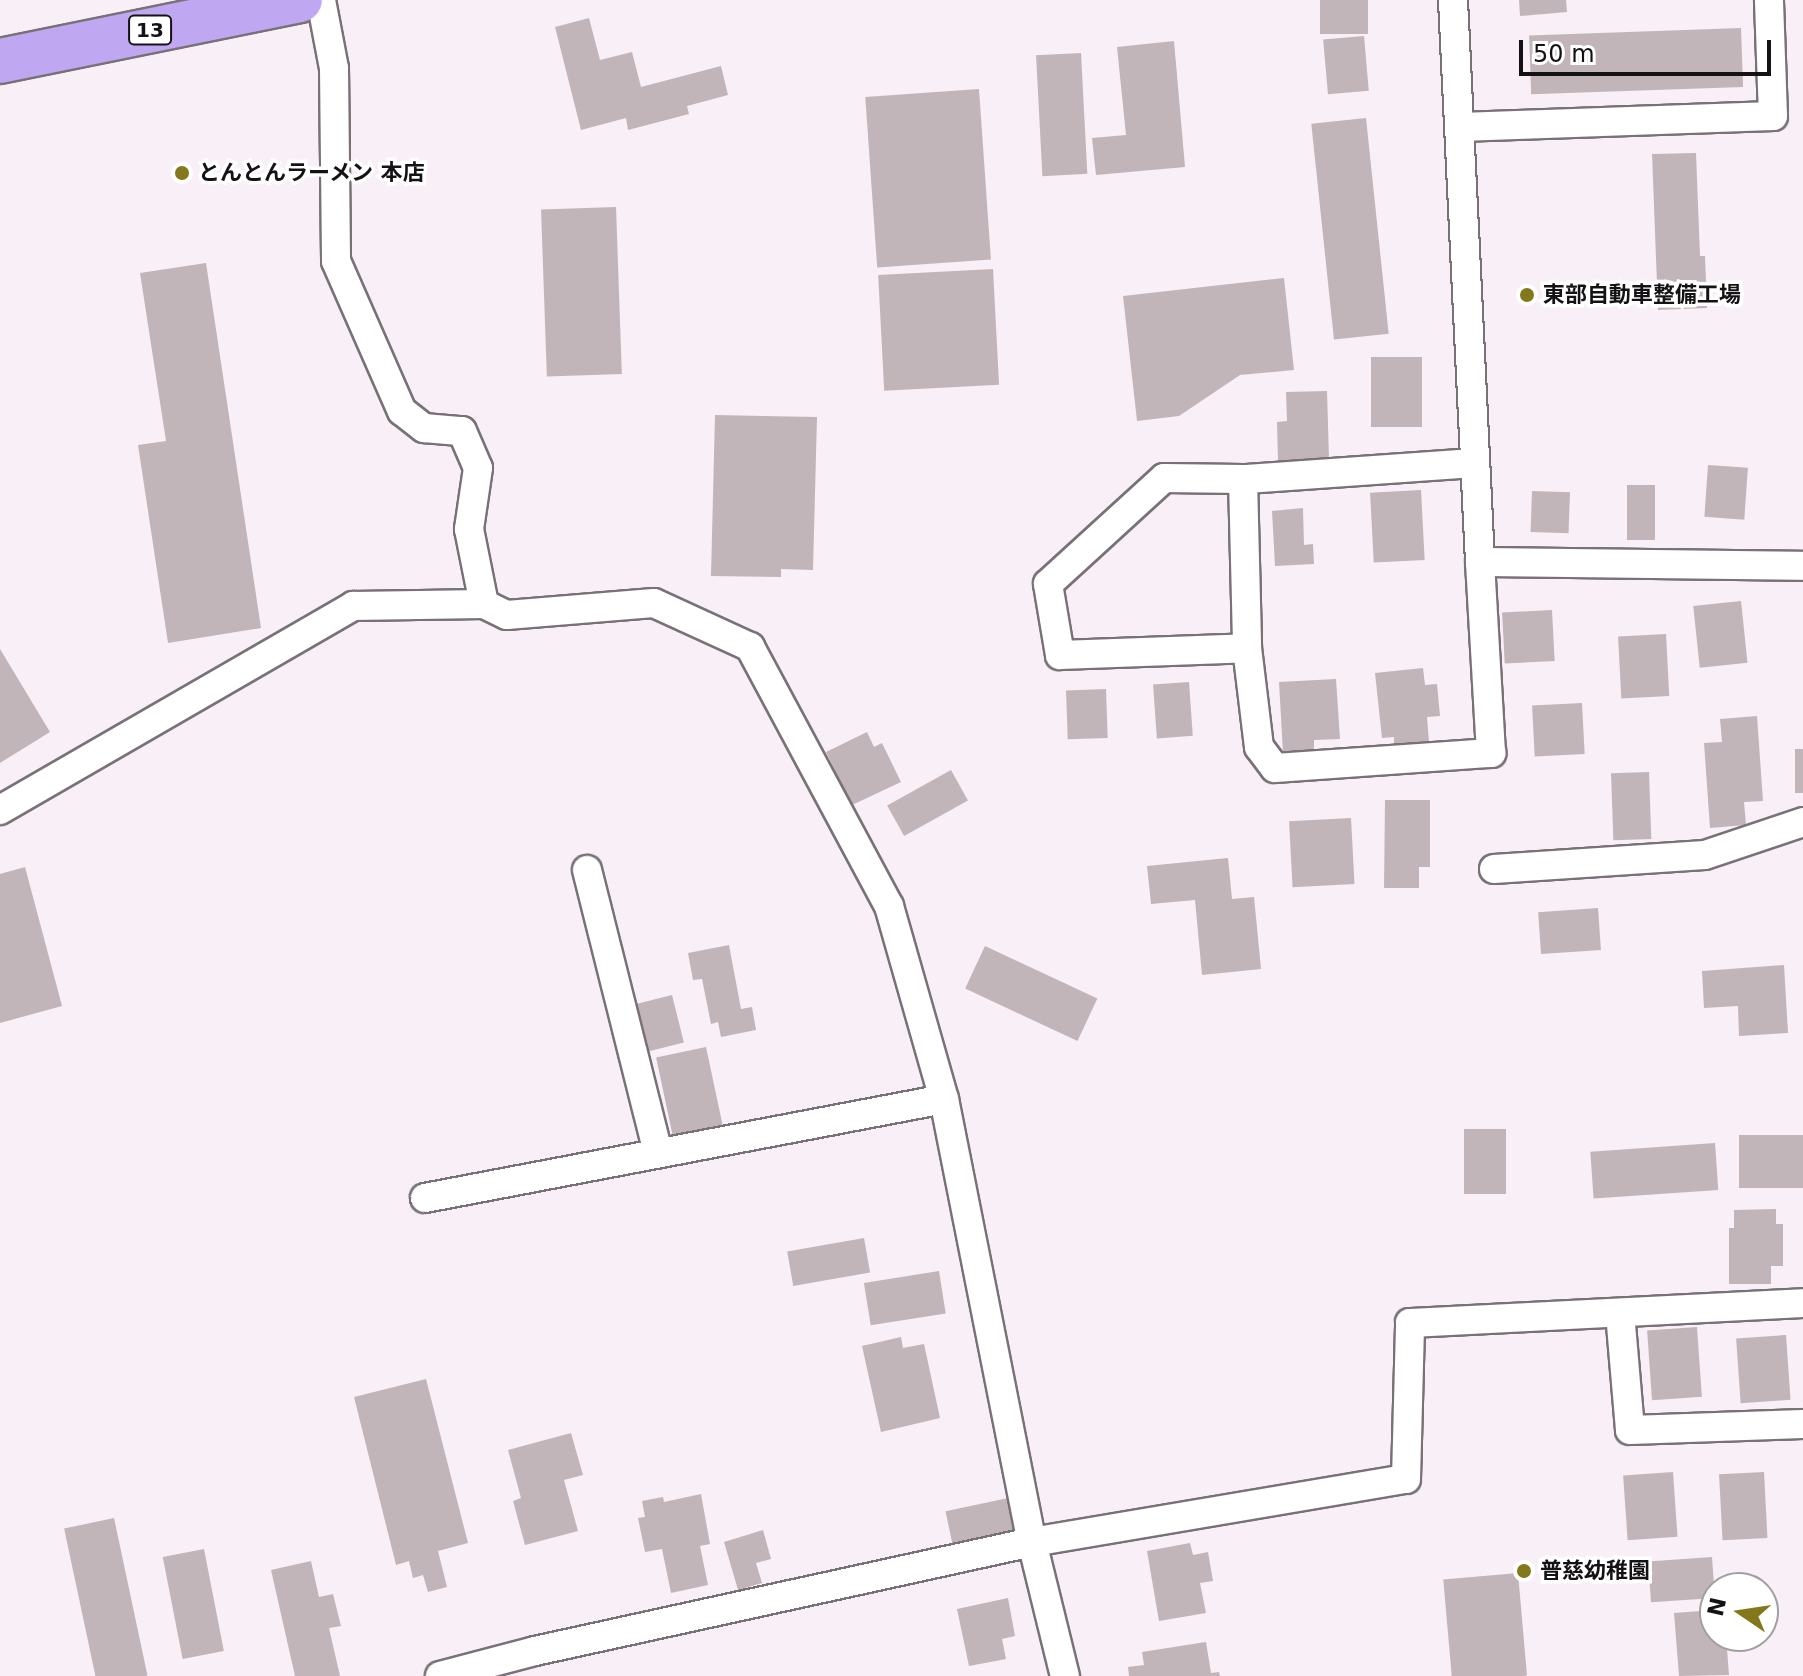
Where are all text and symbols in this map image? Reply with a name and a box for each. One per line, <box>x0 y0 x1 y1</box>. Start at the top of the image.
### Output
road number: 13 <box>128 14 172 46</box>
scale bar <box>1523 24 1775 74</box>
text: 50 m <box>1533 40 1595 68</box>
place label: とんとんラーメン 本店 <box>198 160 426 186</box>
marker: とんとんラーメン 本店 <box>173 164 191 182</box>
place label: 東部自動車整備工場 <box>1543 282 1741 308</box>
marker: 東部自動車整備工場 <box>1518 286 1536 304</box>
place label: 普慈幼稚園 <box>1540 1558 1650 1584</box>
marker: 普慈幼稚園 <box>1515 1562 1533 1580</box>
north arrow <box>1699 1572 1779 1652</box>
text: N <box>1703 1595 1731 1619</box>

